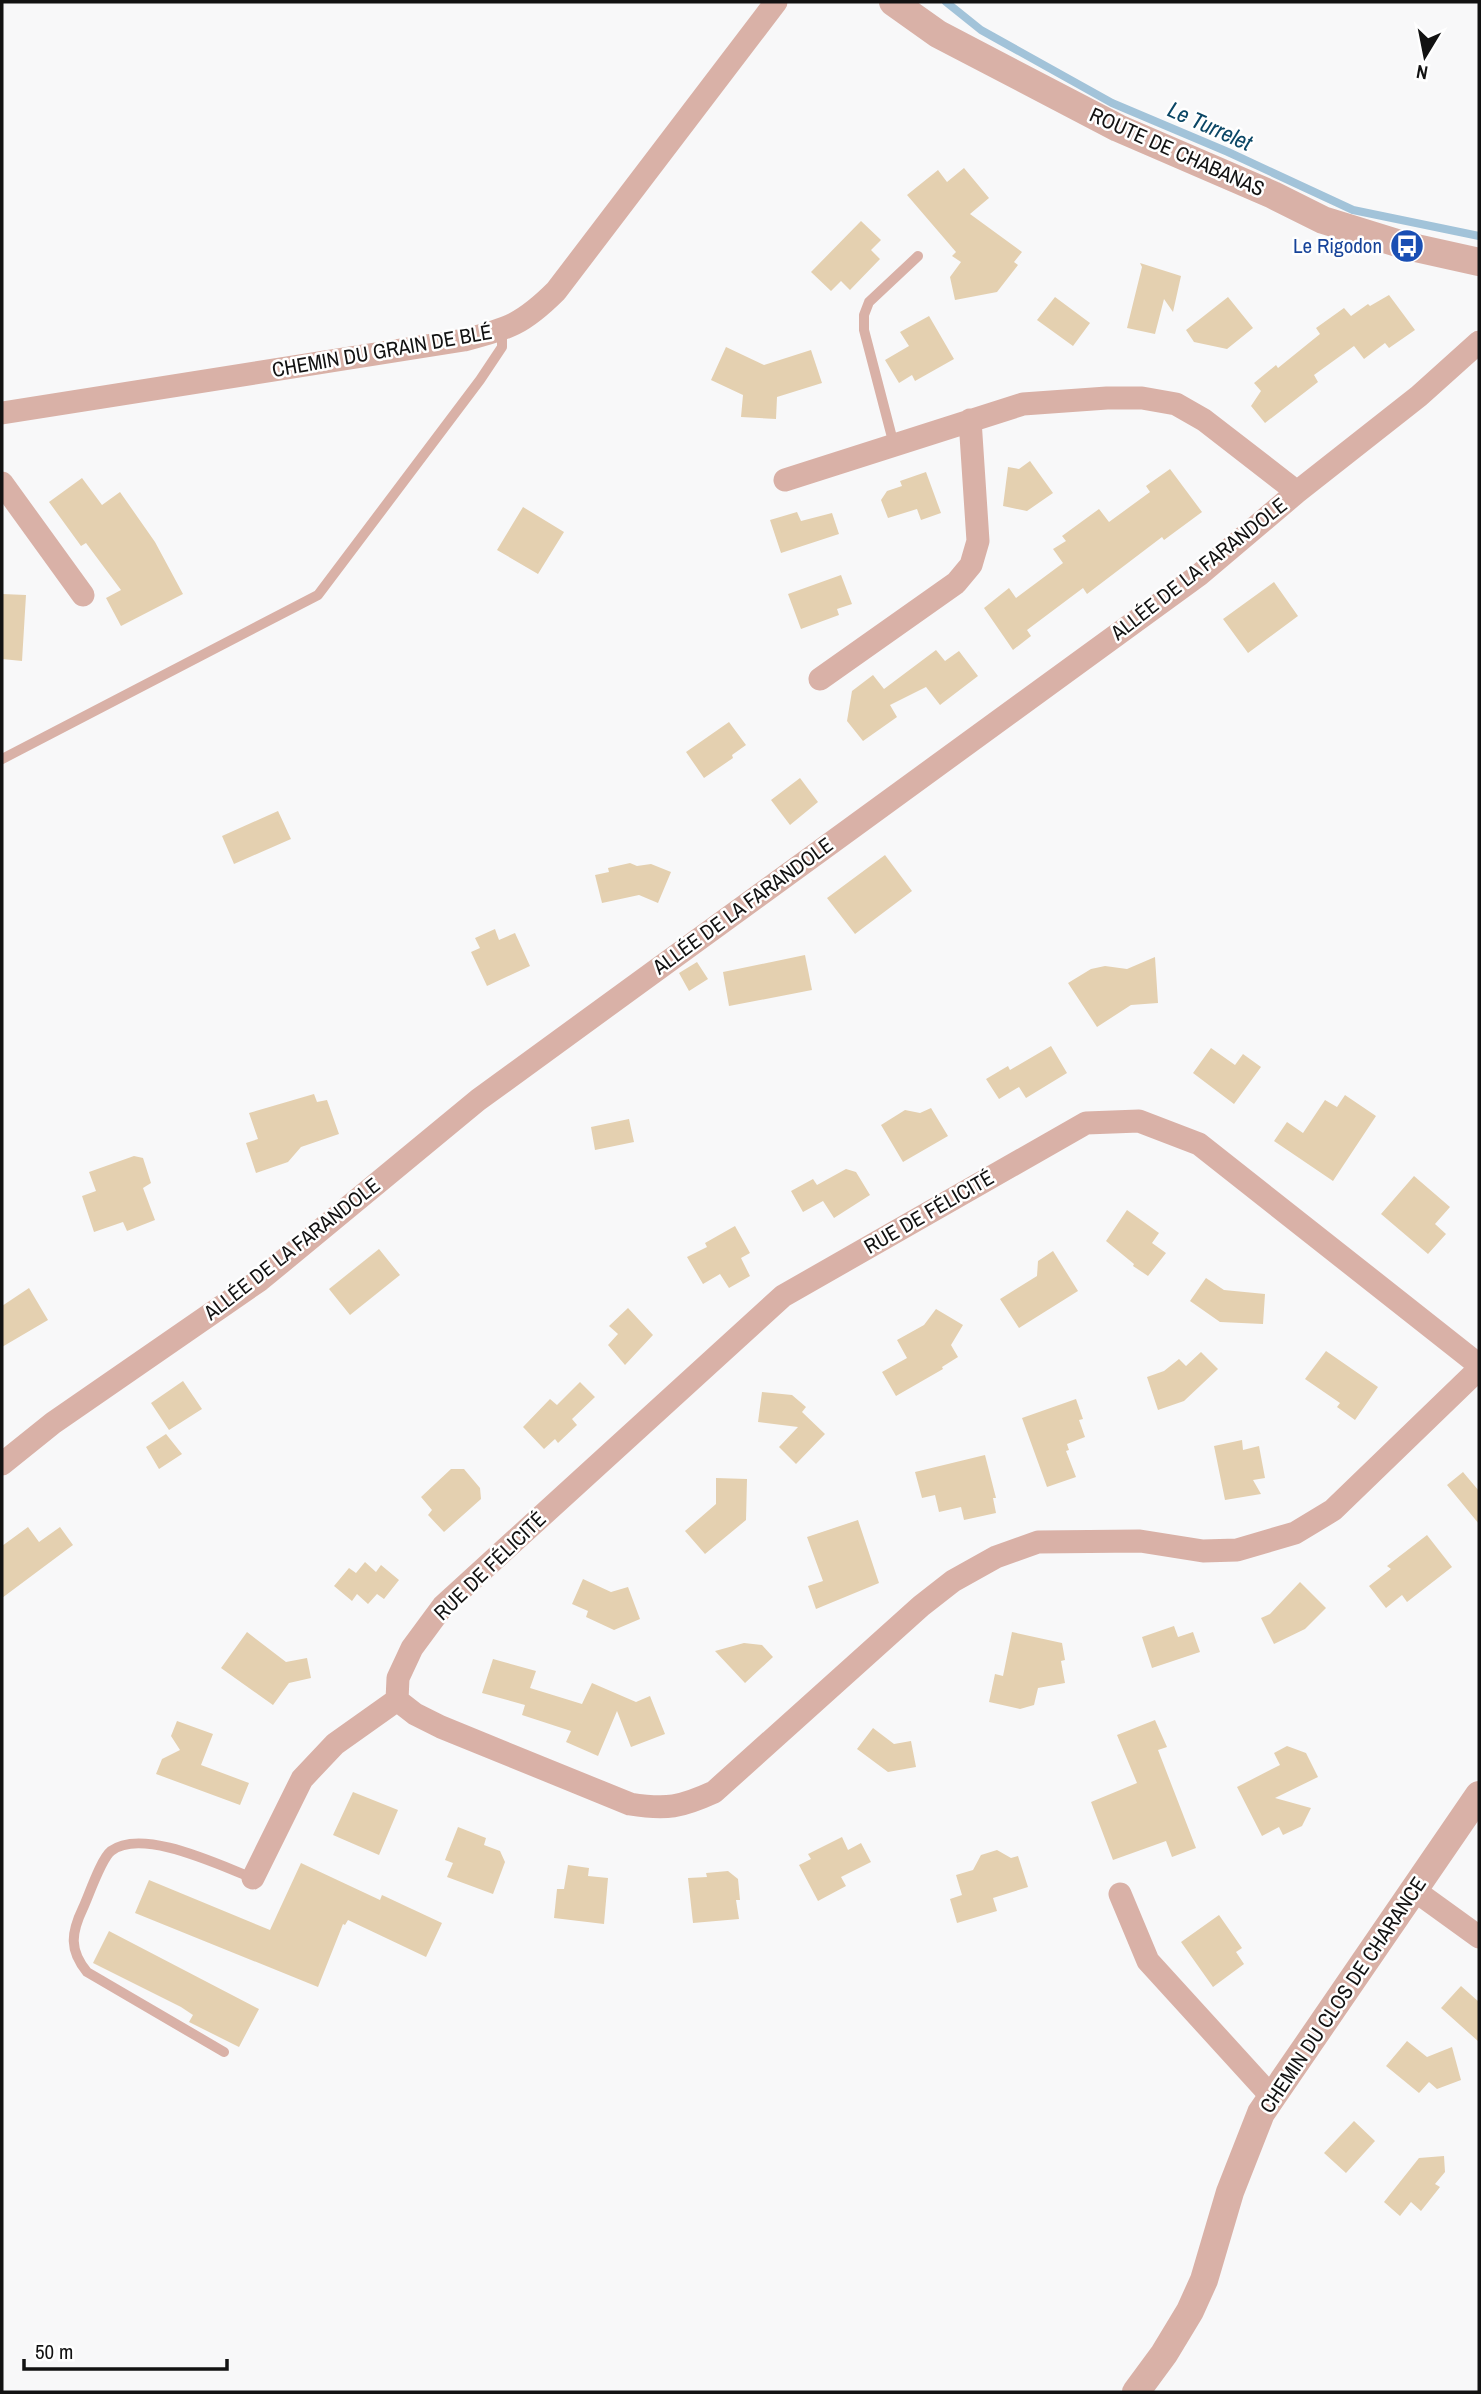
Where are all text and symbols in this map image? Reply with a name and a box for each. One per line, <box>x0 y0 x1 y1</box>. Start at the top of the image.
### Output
north arrow <box>1390 21 1460 91</box>
text: N <box>1414 59 1430 87</box>
water label: Le Turrelet <box>1163 93 1258 158</box>
street label: ROUTE DE CHABANAS <box>1085 100 1269 203</box>
bus stop icon: Le Rigodon <box>1388 227 1426 265</box>
place label: Le Rigodon <box>1293 231 1382 260</box>
street label: CHEMIN DU GRAIN DE BLÉ <box>270 317 494 384</box>
street label: ALLÉE DE LA FARANDOLE <box>1104 491 1293 647</box>
street label: ALLÉE DE LA FARANDOLE <box>646 830 839 981</box>
street label: RUE DE FÉLICITÉ <box>859 1163 999 1260</box>
street label: ALLÉE DE LA FARANDOLE <box>197 1171 386 1327</box>
street label: RUE DE FÉLICITÉ <box>427 1505 552 1627</box>
street label: CHEMIN DU CLOS DE CHARANCE <box>1252 1871 1433 2119</box>
scale bar <box>24 2328 228 2372</box>
text: 50 m <box>35 2337 73 2366</box>

